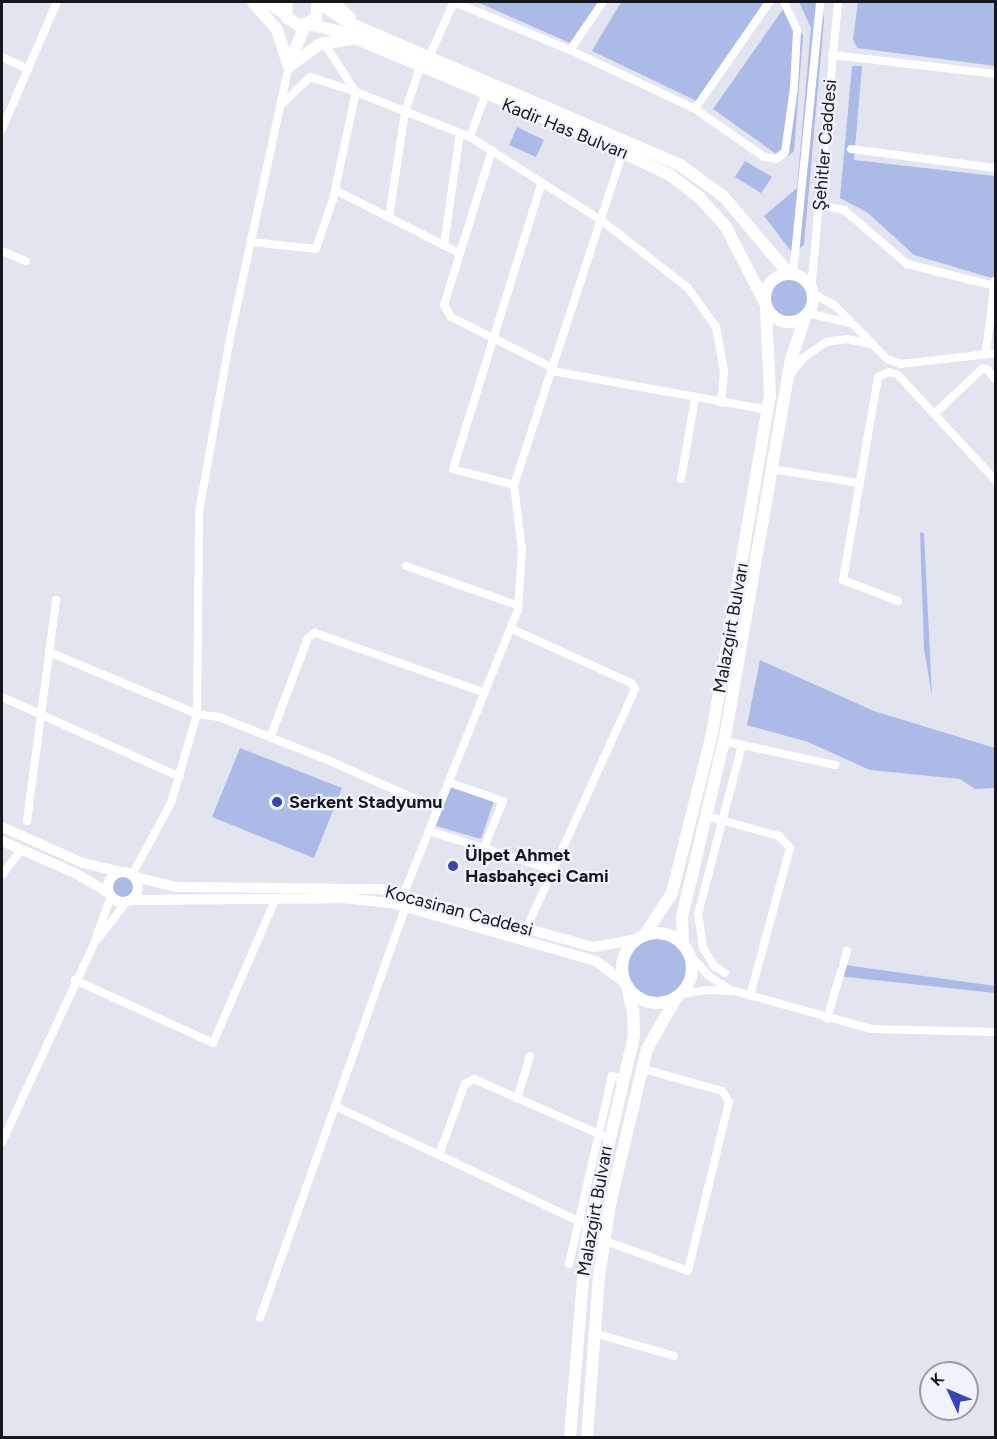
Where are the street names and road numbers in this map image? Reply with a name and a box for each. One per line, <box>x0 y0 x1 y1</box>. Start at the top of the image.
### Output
street label: Şehitler Caddesi <box>808 78 842 212</box>
street label: Kadir Has Bulvarı <box>499 94 631 164</box>
street label: Malazgirt Bulvarı <box>709 561 753 695</box>
street label: Kocasinan Caddesi <box>383 881 535 941</box>
street label: Malazgirt Bulvarı <box>573 1144 617 1278</box>

